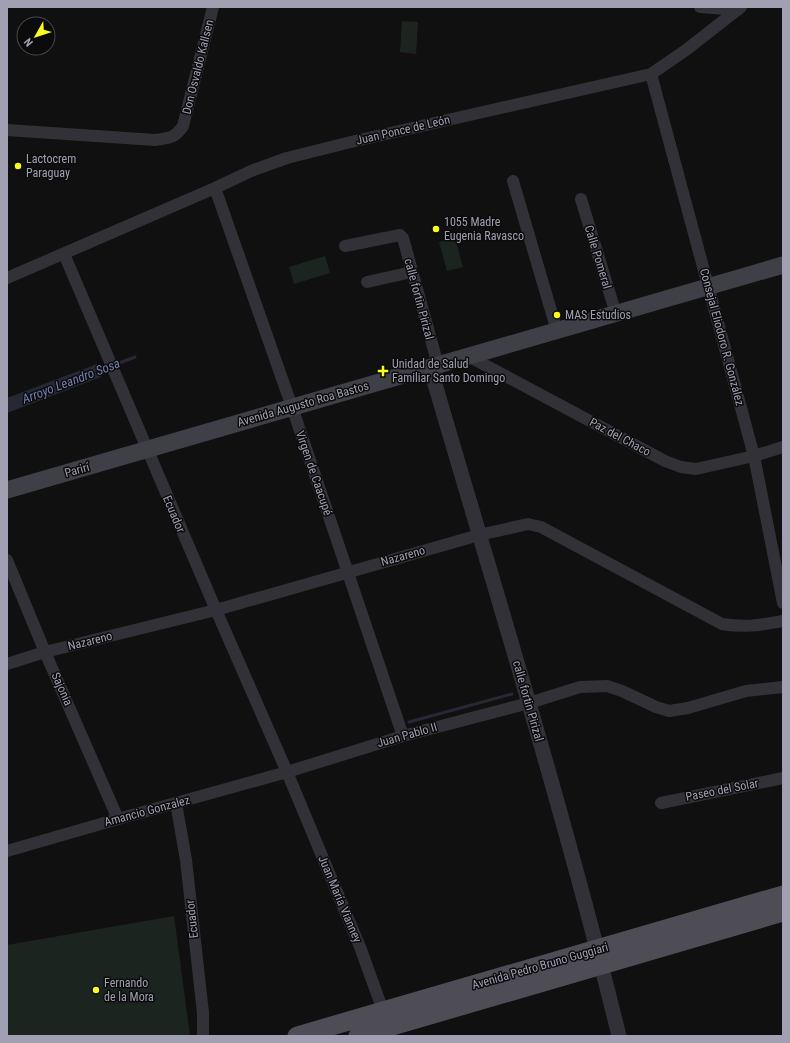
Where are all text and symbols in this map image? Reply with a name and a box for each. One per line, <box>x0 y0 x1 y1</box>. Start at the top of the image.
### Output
north arrow <box>16 16 56 56</box>
street label: Don Osvaldo Kallsen <box>179 18 217 116</box>
text: N <box>21 35 36 49</box>
street label: Juan Ponce de León <box>355 112 451 148</box>
place label: Lactocrem Paraguay <box>26 152 76 180</box>
marker: Lactocrem Paraguay <box>13 161 23 171</box>
place label: 1055 Madre Eugenia Ravasco <box>444 215 524 243</box>
marker: 1055 Madre Eugenia Ravasco <box>431 224 441 234</box>
street label: Calle Pomeral <box>582 224 614 290</box>
street label: calle fortin Pirizal <box>401 257 437 341</box>
street label: Consejal Eliodoro R. González <box>697 267 747 407</box>
place label: MAS Estudios <box>565 308 631 322</box>
marker: MAS Estudios <box>552 310 562 320</box>
water label: Arroyo Leandro Sosa <box>19 355 122 407</box>
place label: Unidad de Salud Familiar Santo Domingo <box>392 357 505 385</box>
marker: Unidad de Salud Familiar Santo Domingo <box>377 365 389 377</box>
street label: Avenida Augusto Roa Bastos <box>236 379 370 429</box>
street label: Paz del Chaco <box>587 415 653 459</box>
street label: Virgen de Caacupé <box>293 429 335 518</box>
street label: Parirí <box>63 459 92 480</box>
street label: Ecuador <box>160 494 188 535</box>
street label: Nazareno <box>379 543 427 569</box>
street label: Nazareno <box>66 629 114 653</box>
street label: calle fortin Pirizal <box>510 659 546 743</box>
street label: Sajonia <box>48 670 76 708</box>
street label: Juan Pablo II <box>375 720 439 750</box>
street label: Paseo del Solar <box>684 776 760 804</box>
street label: Amancio Gonzalez <box>103 793 191 829</box>
street label: Juan María Vianney <box>315 853 365 945</box>
street label: Ecuador <box>183 899 201 939</box>
street label: Avenida Pedro Bruno Guggiari <box>470 940 610 992</box>
place label: Fernando de la Mora <box>104 976 154 1004</box>
marker: Fernando de la Mora <box>91 985 101 995</box>

